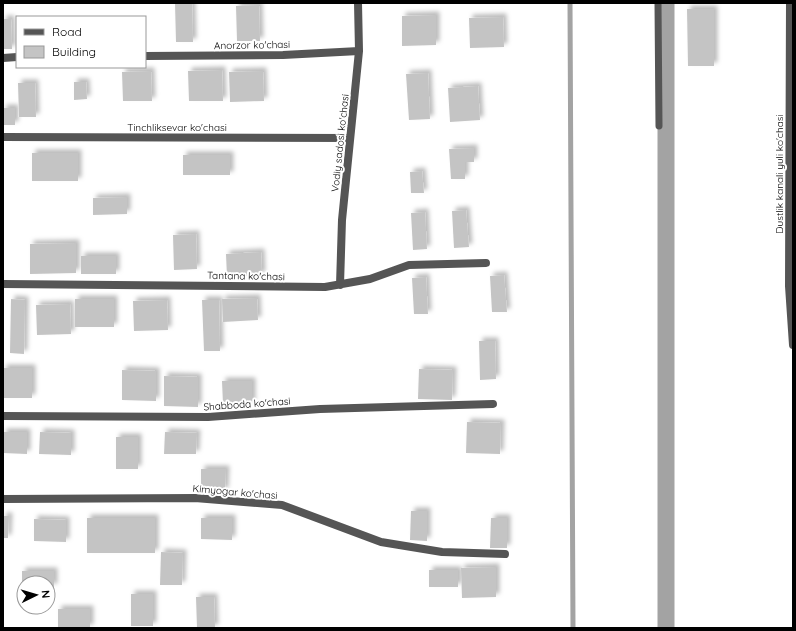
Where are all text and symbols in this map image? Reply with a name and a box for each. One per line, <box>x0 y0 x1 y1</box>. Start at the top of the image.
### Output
legend <box>16 16 146 68</box>
text: Road <box>52 24 82 39</box>
street label: Anorzor ko'chasi <box>214 38 290 52</box>
text: Building <box>52 44 96 59</box>
street label: Vodiy sadosi ko'chasi <box>328 93 352 193</box>
street label: Dustlik kanali yuli ko'chasi <box>773 114 786 234</box>
street label: Tinchliksevar ko'chasi <box>127 121 227 134</box>
street label: Tantana ko'chasi <box>207 269 285 283</box>
street label: Shabboda ko'chasi <box>203 394 291 414</box>
street label: Kimyogar ko'chasi <box>192 482 278 502</box>
north arrow <box>16 575 56 615</box>
text: N <box>39 589 53 599</box>

